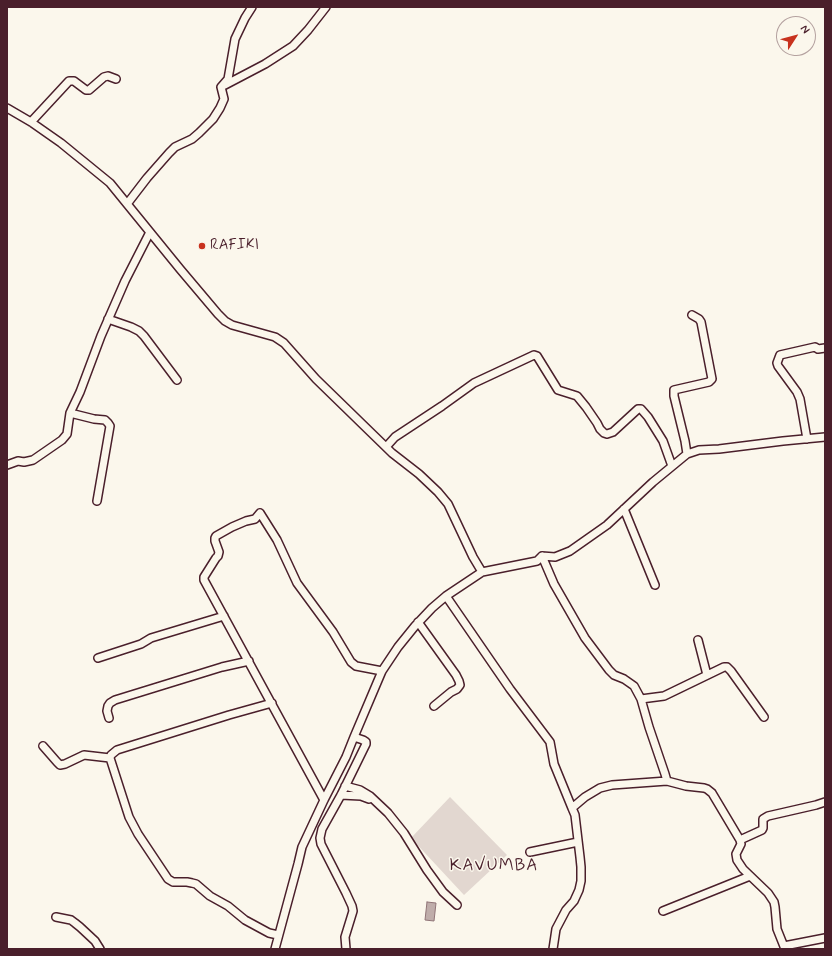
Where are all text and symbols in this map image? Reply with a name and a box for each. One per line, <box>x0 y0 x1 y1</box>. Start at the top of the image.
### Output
north arrow <box>776 16 816 56</box>
text: N <box>797 22 813 37</box>
place label: RAFIKI <box>210 237 259 255</box>
marker: RAFIKI <box>197 241 207 251</box>
district label: KAVUMBA <box>450 856 538 876</box>

